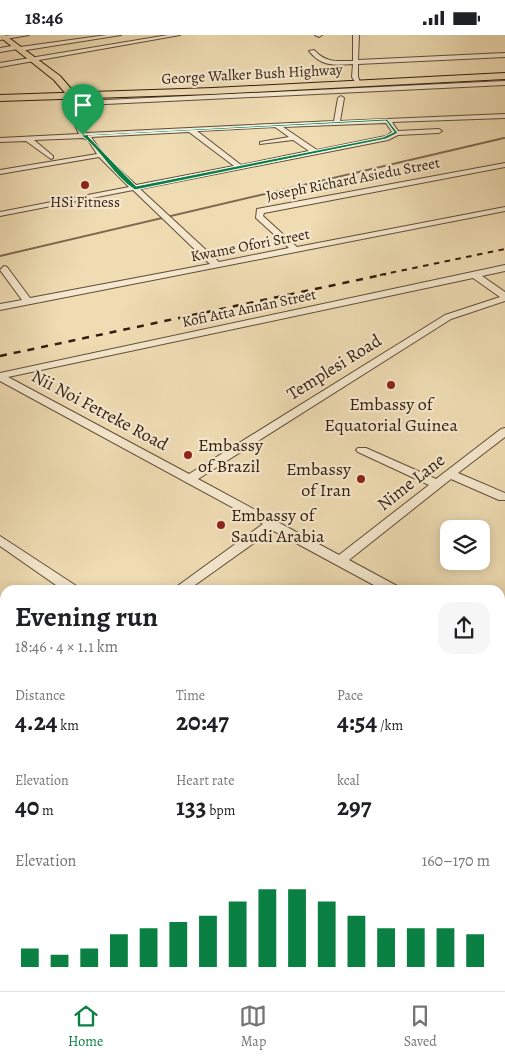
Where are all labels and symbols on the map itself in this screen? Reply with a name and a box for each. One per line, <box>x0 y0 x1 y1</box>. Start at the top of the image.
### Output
street label: George Walker Bush Highway <box>161 59 343 89</box>
pin <box>62 84 104 135</box>
street label: Joseph Richard Asiedu Street <box>265 152 442 206</box>
marker: HSi Fitness <box>79 179 91 191</box>
place label: HSi Fitness <box>50 192 120 212</box>
street label: Kwame Ofori Street <box>189 224 311 266</box>
street label: Kofi Atta Annan Street <box>180 284 318 332</box>
street label: Templesi Road <box>282 328 386 406</box>
street label: Nii Noi Fetreke Road <box>27 364 173 456</box>
marker: Embassy of Equatorial Guinea <box>385 379 397 391</box>
place label: Embassy of Equatorial Guinea <box>324 392 458 437</box>
place label: Embassy of Brazil <box>198 433 264 478</box>
street label: Nime Lane <box>372 448 450 516</box>
marker: Embassy of Brazil <box>182 449 194 461</box>
place label: Embassy of Iran <box>286 457 352 502</box>
marker: Embassy of Iran <box>355 473 367 485</box>
place label: Embassy of Saudi Arabia <box>231 503 325 548</box>
marker: Embassy of Saudi Arabia <box>215 519 227 531</box>

